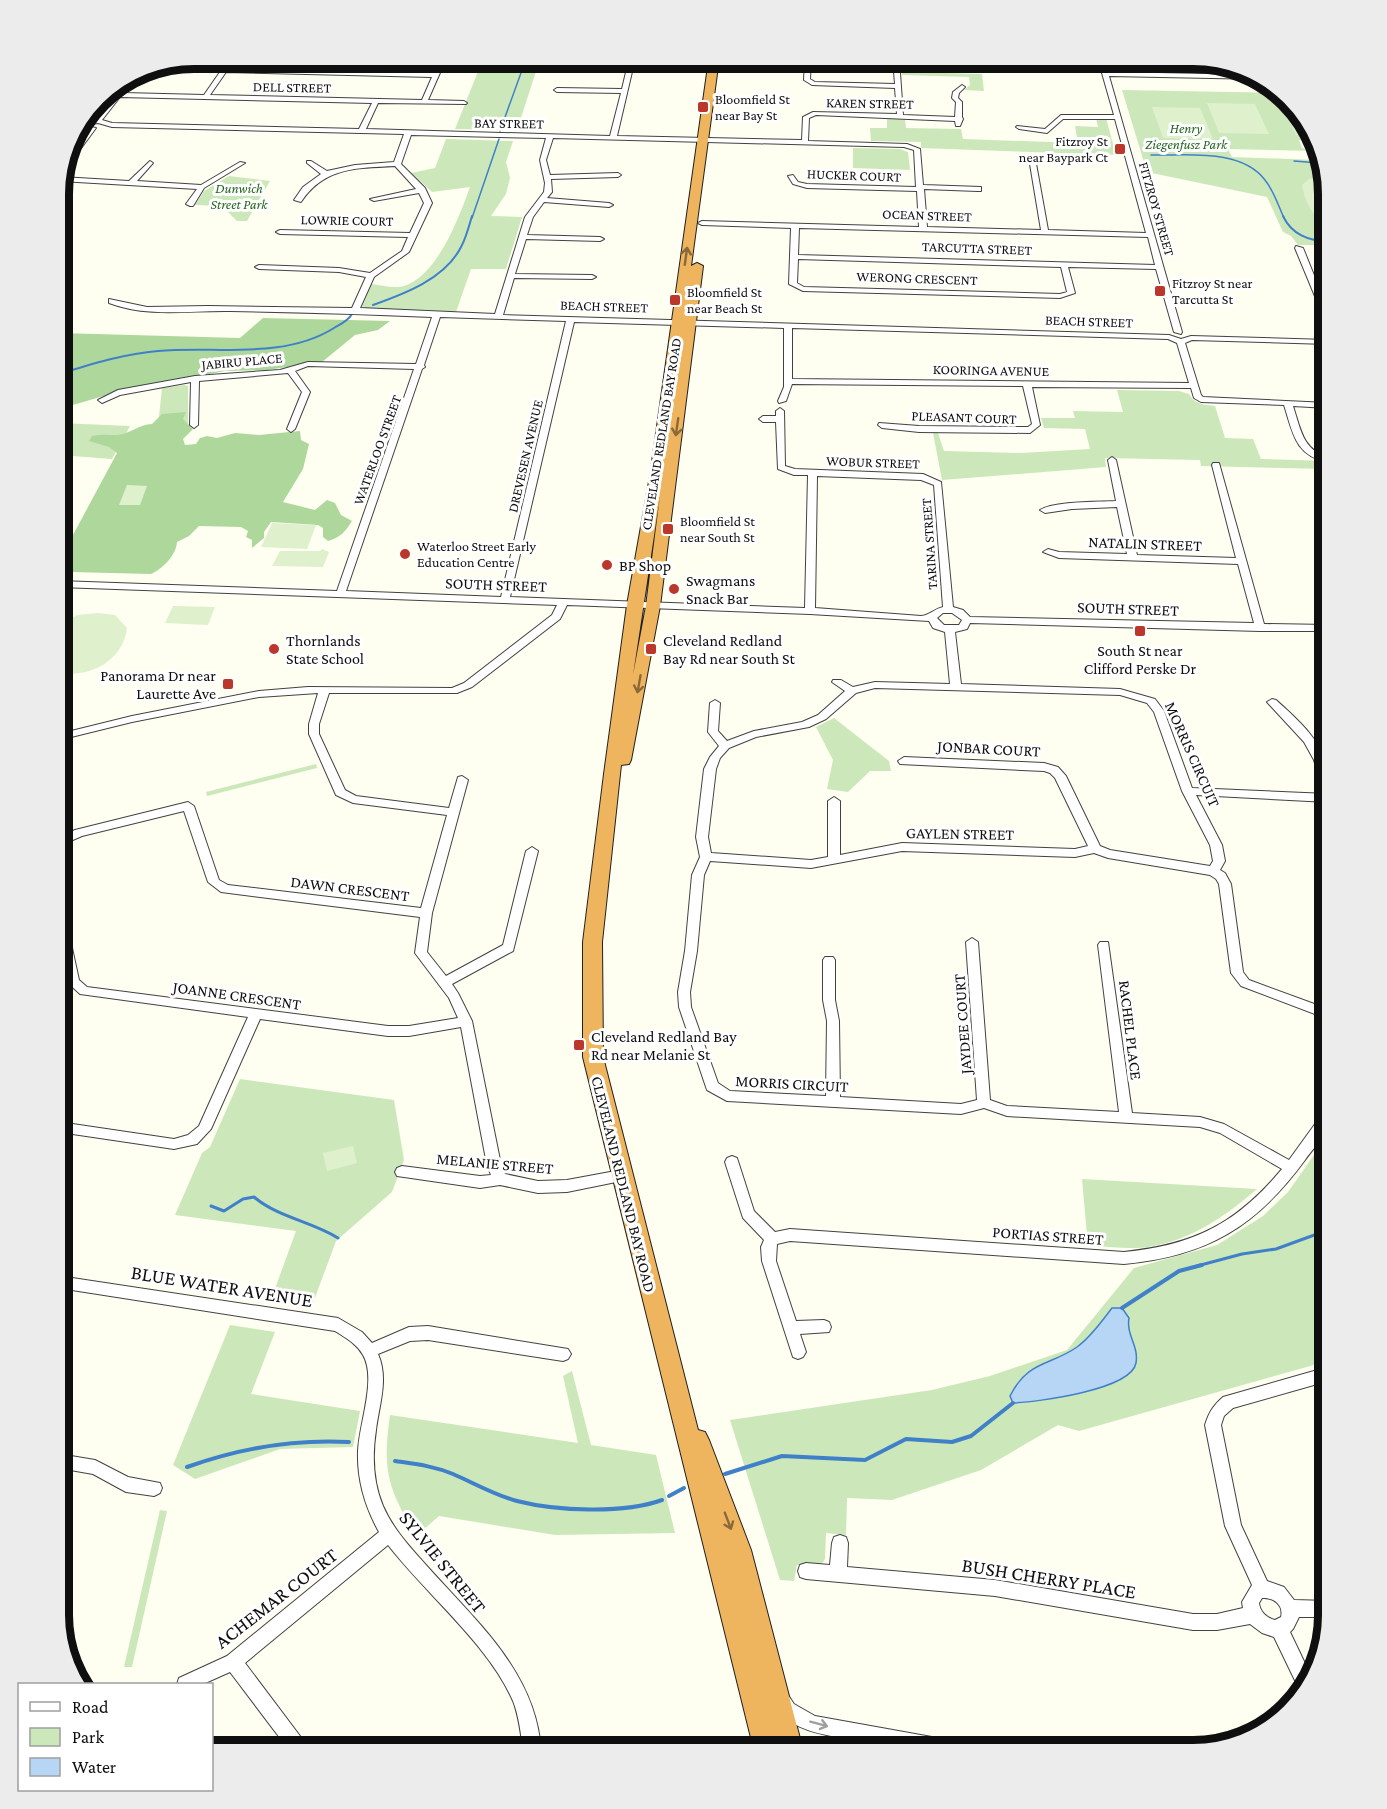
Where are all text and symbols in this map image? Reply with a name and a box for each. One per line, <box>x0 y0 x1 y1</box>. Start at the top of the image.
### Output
street label: DELL STREET <box>253 78 332 96</box>
place label: Bloomfield St near Bay St <box>715 91 790 123</box>
street label: KAREN STREET <box>826 94 914 112</box>
marker: Bloomfield St near Bay St <box>696 100 710 114</box>
street label: BAY STREET <box>474 114 544 132</box>
park label: Henry Ziegenfusz Park <box>1145 120 1228 152</box>
place label: Fitzroy St near Baypark Ct <box>1019 133 1108 165</box>
marker: Fitzroy St near Baypark Ct <box>1113 142 1127 156</box>
street label: FITZROY STREET <box>1136 160 1178 258</box>
street label: HUCKER COURT <box>807 165 902 185</box>
park label: Dunwich Street Park <box>211 180 268 212</box>
street label: OCEAN STREET <box>882 205 972 225</box>
street label: LOWRIE COURT <box>300 211 394 229</box>
street label: TARCUTTA STREET <box>922 238 1033 258</box>
one-way arrow <box>681 247 692 267</box>
street label: WERONG CRESCENT <box>856 268 978 288</box>
place label: Fitzroy St near Tarcutta St <box>1172 275 1253 307</box>
place label: Bloomfield St near Beach St <box>687 284 762 316</box>
marker: Fitzroy St near Tarcutta St <box>1153 284 1167 298</box>
marker: Bloomfield St near Beach St <box>668 293 682 307</box>
street label: BEACH STREET <box>560 296 649 316</box>
street label: BEACH STREET <box>1045 311 1134 331</box>
street label: CLEVELAND REDLAND BAY ROAD <box>638 337 684 531</box>
street label: JABIRU PLACE <box>199 349 283 373</box>
street label: KOORINGA AVENUE <box>933 361 1050 379</box>
street label: WATERLOO STREET <box>350 393 404 507</box>
street label: DREVESEN AVENUE <box>504 398 546 514</box>
street label: PLEASANT COURT <box>911 407 1017 427</box>
one-way arrow <box>671 417 682 437</box>
street label: WOBUR STREET <box>826 452 921 472</box>
street label: TARINA STREET <box>918 497 940 590</box>
place label: Bloomfield St near South St <box>680 513 755 545</box>
marker: Bloomfield St near South St <box>661 522 675 536</box>
street label: NATALIN STREET <box>1088 533 1202 554</box>
place label: Waterloo Street Early Education Centre <box>417 538 537 570</box>
marker: Waterloo Street Early Education Centre <box>398 547 412 561</box>
place label: BP Shop <box>619 557 671 575</box>
marker: BP Shop <box>600 558 614 572</box>
place label: Swagmans Snack Bar <box>686 572 755 607</box>
street label: SOUTH STREET <box>445 574 547 595</box>
marker: Swagmans Snack Bar <box>667 582 681 596</box>
street label: SOUTH STREET <box>1077 598 1179 619</box>
marker: South St near Clifford Perske Dr <box>1133 624 1147 638</box>
place label: Thornlands State School <box>286 632 364 667</box>
place label: Cleveland Redland Bay Rd near South St <box>663 632 796 668</box>
marker: Thornlands State School <box>267 642 281 656</box>
marker: Cleveland Redland Bay Rd near South St <box>644 642 658 656</box>
place label: South St near Clifford Perske Dr <box>1084 642 1197 677</box>
place label: Panorama Dr near Laurette Ave <box>100 667 216 702</box>
one-way arrow <box>633 673 644 693</box>
marker: Panorama Dr near Laurette Ave <box>221 677 235 691</box>
street label: MORRIS CIRCUIT <box>1162 699 1223 810</box>
street label: JONBAR COURT <box>935 737 1041 761</box>
street label: GAYLEN STREET <box>906 824 1015 843</box>
street label: DAWN CRESCENT <box>290 873 411 904</box>
street label: JAYDEE COURT <box>950 973 976 1077</box>
street label: JOANNE CRESCENT <box>170 978 302 1014</box>
street label: RACHEL PLACE <box>1116 979 1145 1081</box>
place label: Cleveland Redland Bay Rd near Melanie St <box>591 1028 737 1063</box>
marker: Cleveland Redland Bay Rd near Melanie St <box>572 1038 586 1052</box>
street label: MORRIS CIRCUIT <box>735 1072 849 1095</box>
street label: CLEVELAND REDLAND BAY ROAD <box>588 1074 659 1294</box>
street label: MELANIE STREET <box>436 1150 554 1177</box>
street label: PORTIAS STREET <box>992 1223 1104 1248</box>
street label: BLUE WATER AVENUE <box>130 1261 314 1311</box>
street label: SYLVIE STREET <box>395 1507 491 1617</box>
one-way arrow <box>723 1511 734 1530</box>
street label: ACHEMAR COURT <box>210 1543 342 1653</box>
street label: BUSH CHERRY PLACE <box>960 1553 1138 1603</box>
legend <box>18 1683 213 1791</box>
text: Road <box>72 1697 109 1717</box>
one-way arrow <box>809 1719 828 1731</box>
text: Park <box>72 1727 104 1747</box>
text: Water <box>72 1757 117 1777</box>

